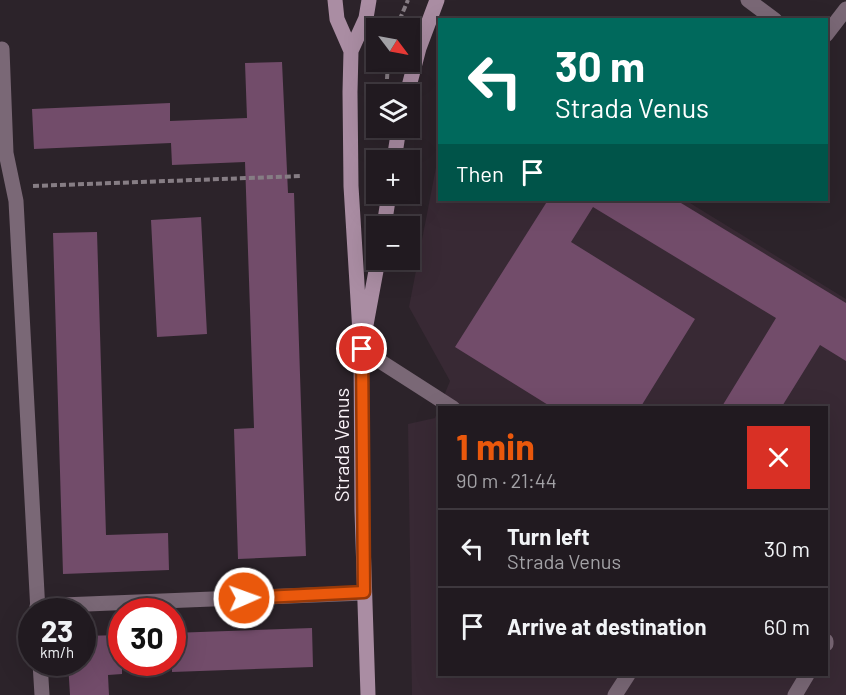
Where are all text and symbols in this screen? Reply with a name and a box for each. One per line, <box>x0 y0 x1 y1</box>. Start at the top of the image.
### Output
north arrow <box>366 18 420 72</box>
map controls <box>366 18 420 270</box>
text: 30 m <box>555 40 645 90</box>
icon: left <box>456 42 534 120</box>
button: layers <box>366 84 420 138</box>
text: Strada Venus <box>555 91 709 123</box>
button: + <box>366 150 420 204</box>
icon: arrive <box>516 156 549 189</box>
text: Then <box>456 160 504 186</box>
button: − <box>366 216 420 270</box>
pin <box>336 323 387 374</box>
icon: arrive <box>345 332 378 365</box>
street label: Strada Venus <box>329 388 353 502</box>
text: 1 min <box>456 424 535 467</box>
button: close <box>747 426 810 489</box>
text: 90 m · 21:44 <box>456 468 557 492</box>
text: Turn left <box>507 523 590 549</box>
icon: left <box>456 532 489 565</box>
text: 30 m <box>764 535 810 561</box>
text: Strada Venus <box>507 549 621 573</box>
position arrow <box>212 566 276 630</box>
speed limit sign: 30 <box>108 598 186 676</box>
icon: arrive <box>456 610 489 643</box>
text: 23 <box>41 612 73 648</box>
text: Arrive at destination <box>507 613 706 639</box>
text: 60 m <box>764 613 810 639</box>
text: km/h <box>40 643 74 661</box>

